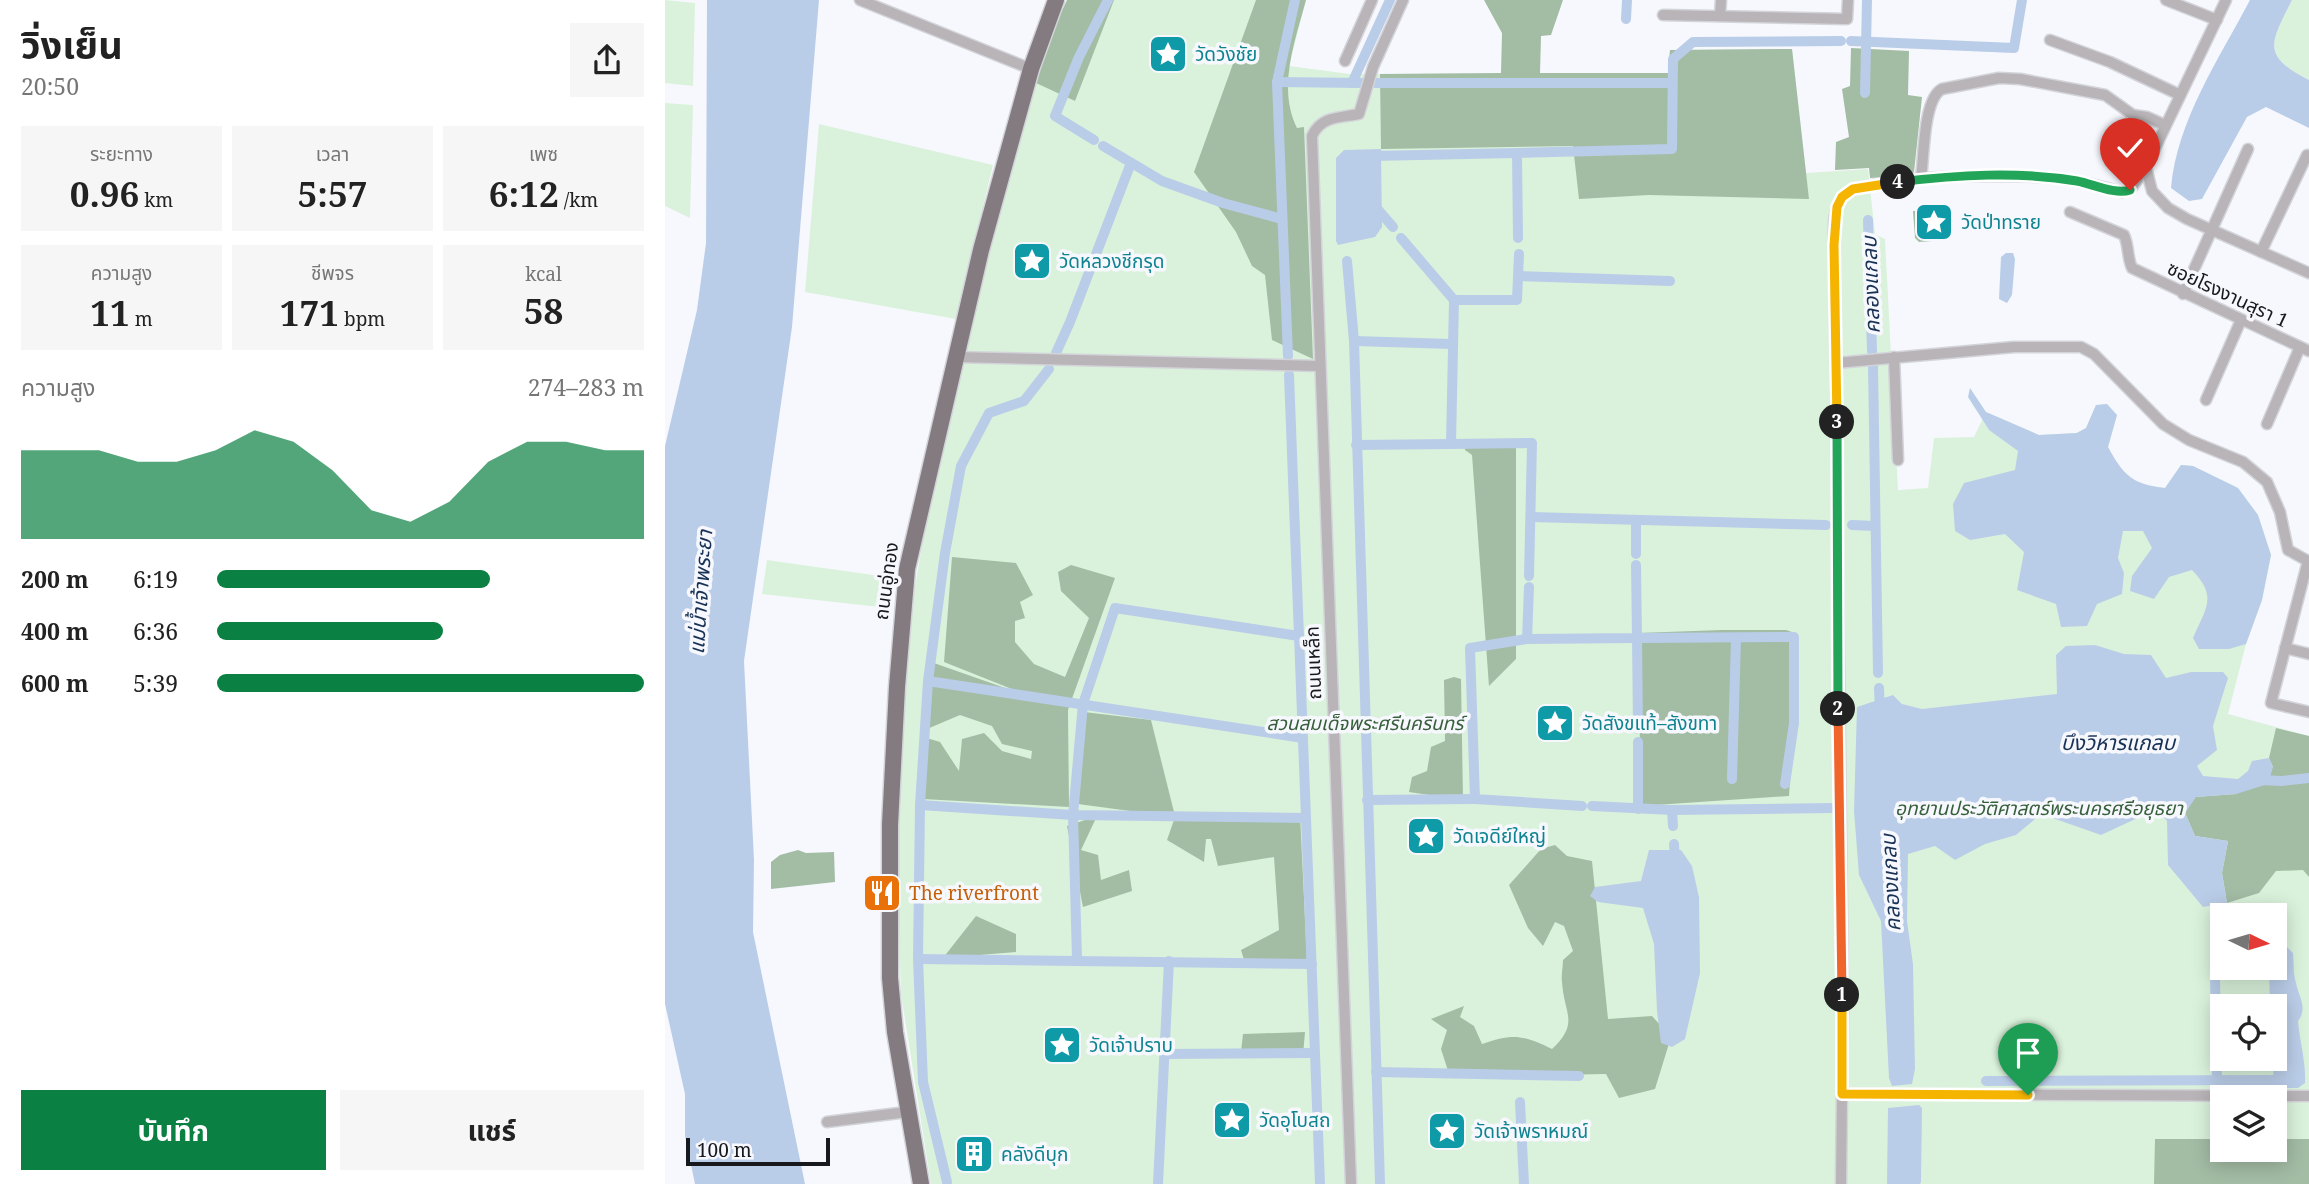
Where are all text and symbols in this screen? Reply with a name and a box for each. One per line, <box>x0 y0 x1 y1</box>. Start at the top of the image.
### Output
text: วิ่งเย็น <box>21 18 123 70</box>
button: share <box>570 23 644 97</box>
place icon: วัดวังชัย <box>1147 33 1189 75</box>
place label: วัดวังชัย <box>1195 41 1257 67</box>
text: 20:50 <box>21 70 79 102</box>
pin <box>2100 118 2160 190</box>
icon: check <box>2111 129 2149 167</box>
text: ระยะทาง <box>90 141 153 167</box>
text: เวลา <box>316 141 349 167</box>
text: เพซ <box>529 141 558 167</box>
pin: 4 <box>1881 164 1915 200</box>
text: 4 <box>1892 168 1903 194</box>
text: 0.96 <box>70 170 139 217</box>
text: 5:57 <box>298 170 367 217</box>
text: 6:12 <box>489 170 559 217</box>
text: km <box>139 187 173 213</box>
text: /km <box>559 187 598 213</box>
place icon: วัดป่าทราย <box>1913 201 1955 243</box>
place label: วัดป่าทราย <box>1961 209 2041 235</box>
water label: คลองแกลบ <box>1854 235 1886 334</box>
place icon: วัดหลวงชีกรุด <box>1011 240 1053 282</box>
place label: วัดหลวงชีกรุด <box>1059 248 1164 274</box>
street label: ซอยโรงงานสุรา 1 <box>2163 255 2293 333</box>
text: ความสูง <box>91 260 152 286</box>
text: ชีพจร <box>311 260 354 286</box>
text: kcal <box>525 261 562 287</box>
text: 58 <box>524 287 563 334</box>
text: 11 <box>90 289 130 336</box>
text: 171 <box>280 289 339 336</box>
text: m <box>130 306 153 332</box>
text: bpm <box>339 306 385 332</box>
text: ความสูง <box>21 371 95 403</box>
text: 274–283 m <box>528 371 644 403</box>
pin: 3 <box>1819 404 1855 440</box>
text: 3 <box>1831 408 1842 434</box>
water label: แม่น้ำเจ้าพระยา <box>682 527 718 655</box>
street label: ถนนอู่ทอง <box>868 540 904 622</box>
text: 200 m <box>21 563 89 595</box>
text: 6:19 <box>133 563 178 595</box>
text: 400 m <box>21 615 89 647</box>
text: 6:36 <box>133 615 178 647</box>
street label: ถนนเหล็ก <box>1299 626 1327 700</box>
text: 600 m <box>21 667 89 699</box>
text: 5:39 <box>133 667 178 699</box>
pin: 2 <box>1821 692 1855 726</box>
text: 2 <box>1832 695 1843 721</box>
place icon: วัดสังขแท้–สังขทา <box>1534 702 1576 744</box>
park label: สวนสมเด็จพระศรีนครินทร์ <box>1267 710 1468 736</box>
place label: วัดสังขแท้–สังขทา <box>1582 710 1717 736</box>
water label: บึงวิหารแกลบ <box>2061 728 2177 756</box>
park label: อุทยานประวัติศาสตร์พระนครศรีอยุธยา <box>1895 795 2184 821</box>
place icon: วัดเจดีย์ใหญ่ <box>1405 815 1447 857</box>
place label: วัดเจดีย์ใหญ่ <box>1453 823 1546 849</box>
water label: คลองแกลบ <box>1873 832 1907 932</box>
restaurant icon: The riverfront <box>861 872 903 914</box>
place label: The riverfront <box>909 880 1039 906</box>
north arrow <box>2210 903 2287 980</box>
map controls <box>2210 903 2287 1162</box>
pin: 1 <box>1825 978 1859 1012</box>
text: 1 <box>1836 981 1847 1007</box>
button: locate <box>2210 994 2287 1071</box>
pin <box>1998 1023 2058 1095</box>
place icon: วัดเจ้าปราบ <box>1041 1024 1083 1066</box>
place label: วัดเจ้าปราบ <box>1089 1032 1173 1058</box>
icon: arrive <box>2009 1034 2047 1072</box>
button: layers <box>2210 1085 2287 1162</box>
button: บันทึก <box>21 1090 326 1170</box>
button: แชร์ <box>340 1090 644 1170</box>
place icon: วัดอุโบสถ <box>1211 1099 1253 1141</box>
place label: วัดอุโบสถ <box>1259 1107 1330 1133</box>
place icon: วัดเจ้าพราหมณ์ <box>1426 1110 1468 1152</box>
place label: วัดเจ้าพราหมณ์ <box>1474 1118 1588 1144</box>
building icon: คลังดีบุก <box>953 1133 995 1175</box>
scale bar <box>686 1135 829 1167</box>
text: 100 m <box>697 1137 752 1163</box>
place label: คลังดีบุก <box>1001 1141 1068 1167</box>

